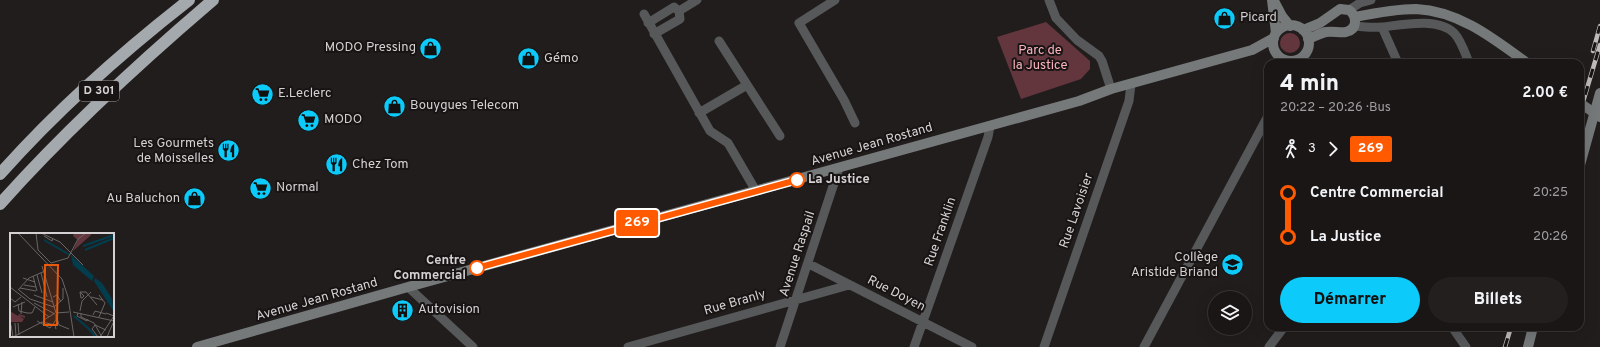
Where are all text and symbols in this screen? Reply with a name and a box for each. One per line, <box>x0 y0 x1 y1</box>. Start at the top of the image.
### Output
shop icon: Picard <box>1211 5 1237 31</box>
place label: Picard <box>1240 10 1277 26</box>
shop icon: MODO Pressing <box>418 35 444 61</box>
place label: MODO Pressing <box>325 40 416 56</box>
park label: Parc de la Justice <box>1012 43 1068 74</box>
shop icon: Gémo <box>516 46 542 72</box>
place label: Gémo <box>544 51 578 67</box>
text: 4 min <box>1280 71 1339 98</box>
road number: D 301 <box>79 81 119 101</box>
supermarket icon: E.Leclerc <box>250 81 276 107</box>
text: 2.00 € <box>1522 84 1568 103</box>
place label: E.Leclerc <box>278 86 331 102</box>
shop icon: Bouygues Telecom <box>382 93 408 119</box>
place label: Bouygues Telecom <box>410 98 519 114</box>
text: 20:22 – 20:26 · Bus <box>1280 100 1391 116</box>
supermarket icon: MODO <box>296 107 322 133</box>
place label: MODO <box>324 112 362 128</box>
street label: Avenue Jean Rostand <box>809 120 935 170</box>
place label: Les Gourmets de Moisselles <box>133 136 214 167</box>
restaurant icon: Les Gourmets de Moisselles <box>216 138 242 164</box>
icon: walk <box>1280 138 1302 160</box>
icon: forward <box>1322 138 1344 160</box>
text: 269 <box>1358 140 1384 157</box>
text: 3 <box>1308 141 1316 157</box>
restaurant icon: Chez Tom <box>324 152 350 178</box>
place label: Chez Tom <box>352 157 409 173</box>
street label: Rue Lavoisier <box>1057 171 1097 251</box>
marker: La Justice <box>789 172 805 188</box>
place label: La Justice <box>808 172 870 188</box>
supermarket icon: Normal <box>248 175 274 201</box>
place label: Normal <box>276 180 319 196</box>
text: Centre Commercial <box>1310 184 1444 203</box>
text: 20:25 <box>1533 185 1568 201</box>
shop icon: Au Baluchon <box>182 186 208 212</box>
place label: Au Baluchon <box>106 191 180 207</box>
street label: Rue Franklin <box>922 195 960 269</box>
street label: Avenue Raspail <box>777 209 819 299</box>
line badge: 269 <box>614 210 660 236</box>
text: 269 <box>624 214 650 231</box>
text: La Justice <box>1310 228 1381 247</box>
text: 20:26 <box>1533 229 1568 245</box>
inset map <box>10 233 114 337</box>
place label: Collège Aristide Briand <box>1131 250 1218 281</box>
school or university icon: Collège Aristide Briand <box>1220 252 1246 278</box>
place label: Centre Commercial <box>393 253 466 284</box>
marker: Centre Commercial <box>469 260 485 276</box>
street label: Rue Doyen <box>864 273 928 315</box>
street label: Avenue Jean Rostand <box>254 275 380 325</box>
button: Démarrer <box>1280 277 1420 323</box>
button: Billets <box>1428 277 1568 323</box>
street label: Rue Branly <box>702 286 768 319</box>
map controls <box>1208 291 1252 335</box>
button: layers <box>1208 291 1252 335</box>
building icon: Autovision <box>390 297 416 323</box>
place label: Autovision <box>418 302 480 318</box>

